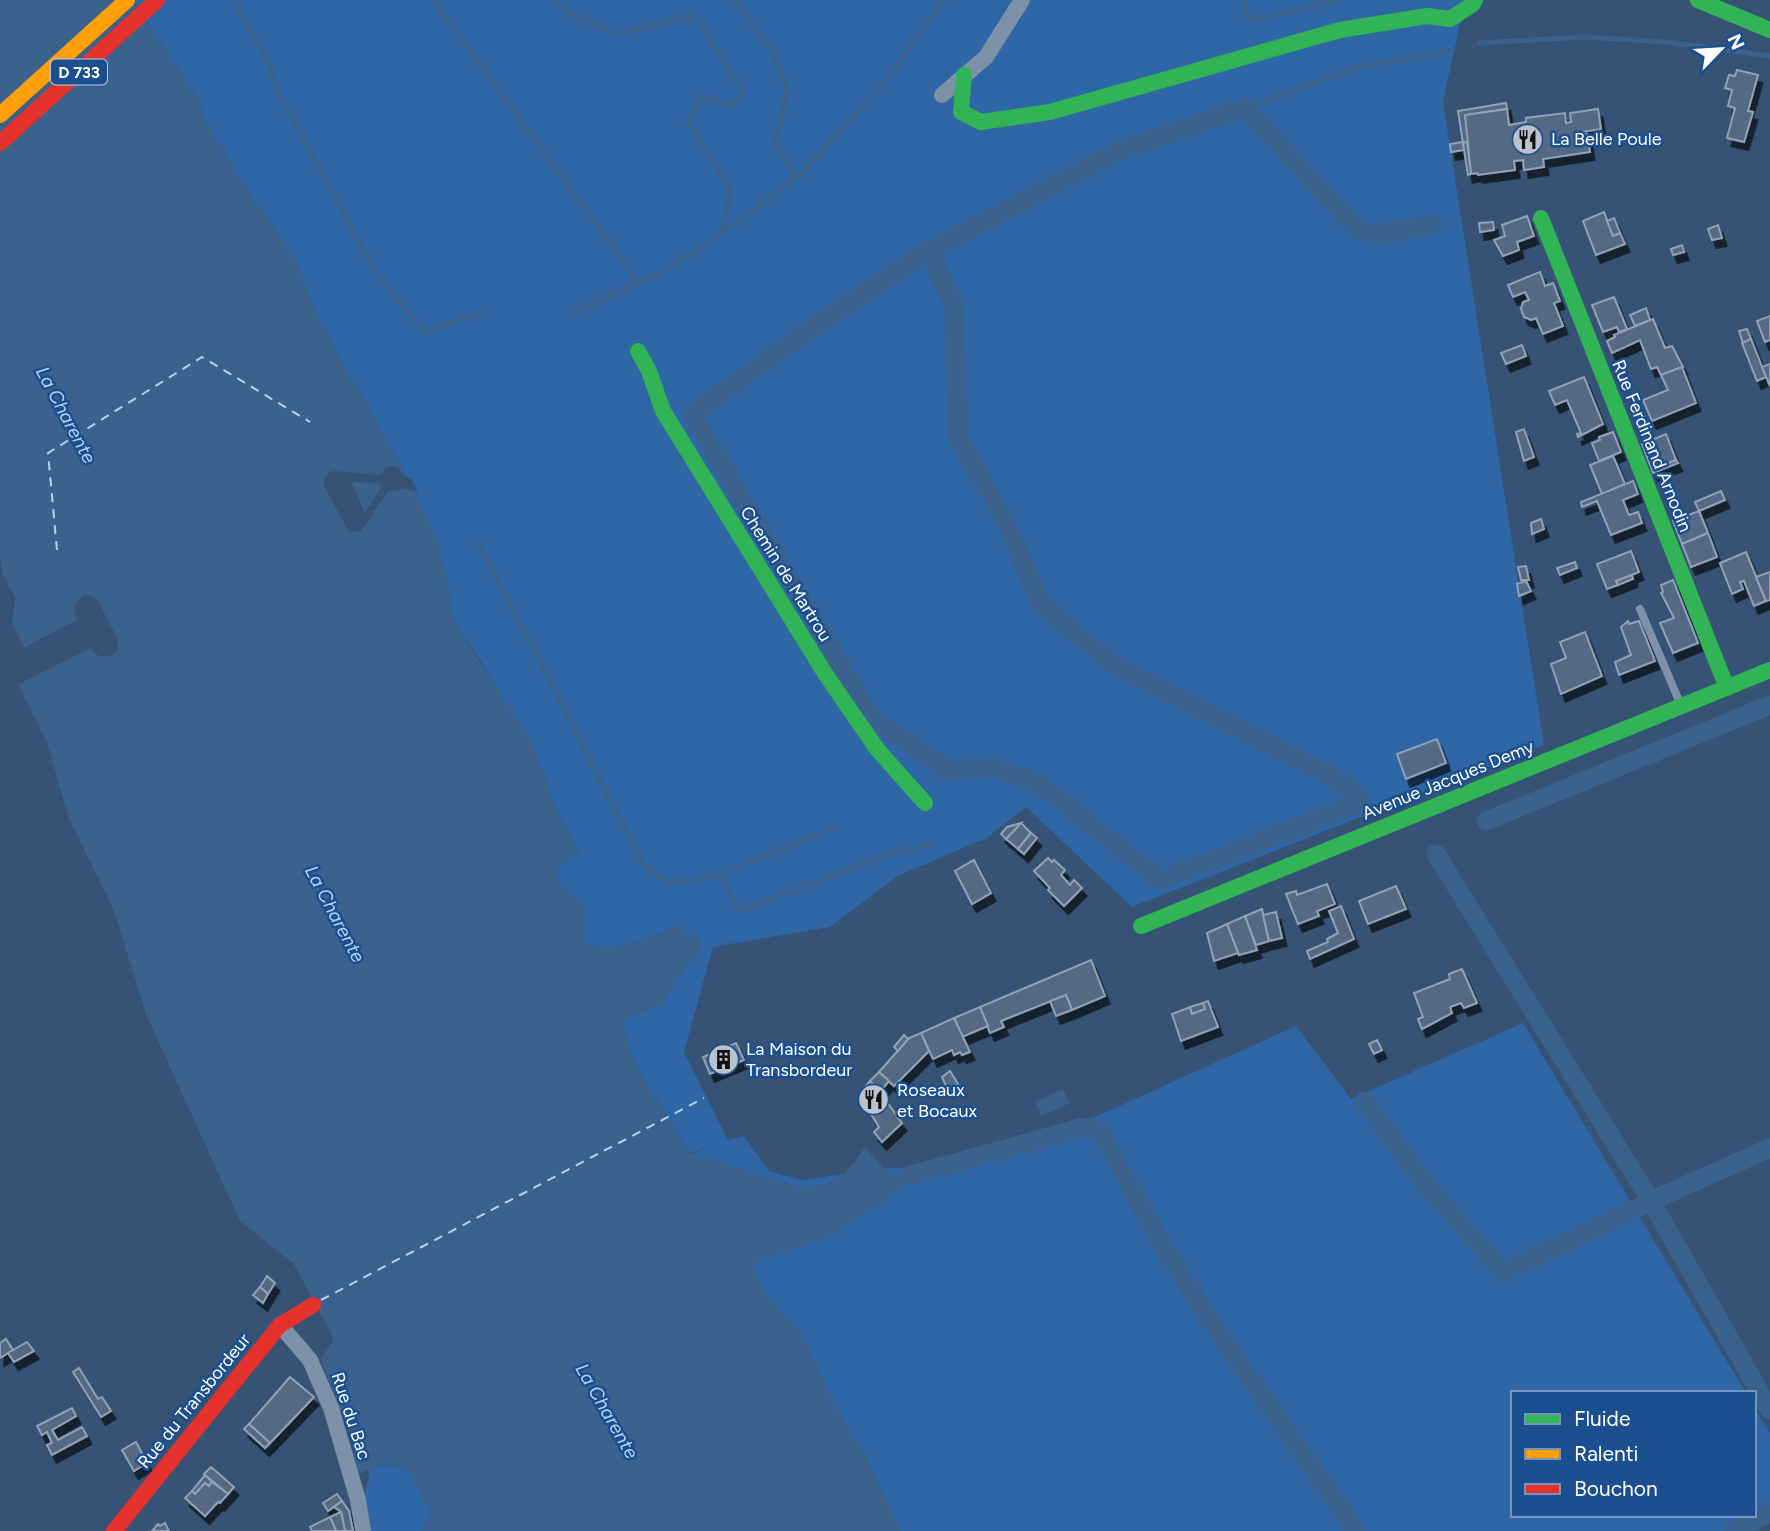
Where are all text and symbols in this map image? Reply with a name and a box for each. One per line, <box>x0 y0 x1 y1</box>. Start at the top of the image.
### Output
north arrow <box>1686 14 1756 84</box>
text: N <box>1722 31 1749 54</box>
road number: D 733 <box>51 60 107 85</box>
restaurant icon: La Belle Poule <box>1511 122 1545 156</box>
place label: La Belle Poule <box>1551 128 1662 150</box>
street label: Rue Ferdinand Arnodin <box>1607 357 1697 535</box>
water label: La Charente <box>31 363 101 468</box>
street label: Chemin de Martrou <box>735 502 837 646</box>
street label: Avenue Jacques Demy <box>1359 735 1538 825</box>
water label: La Charente <box>300 862 370 967</box>
place label: La Maison du Transbordeur <box>746 1038 852 1081</box>
building icon: La Maison du Transbordeur <box>706 1042 740 1076</box>
place label: Roseaux et Bocaux <box>897 1079 977 1122</box>
restaurant icon: Roseaux et Bocaux <box>857 1083 891 1117</box>
street label: Rue du Transbordeur <box>133 1329 255 1473</box>
water label: La Charente <box>570 1359 644 1463</box>
street label: Rue du Bac <box>327 1370 376 1463</box>
legend <box>1511 1391 1756 1517</box>
text: Fluide <box>1574 1406 1630 1431</box>
text: Ralenti <box>1574 1441 1638 1466</box>
text: Bouchon <box>1574 1476 1658 1501</box>

